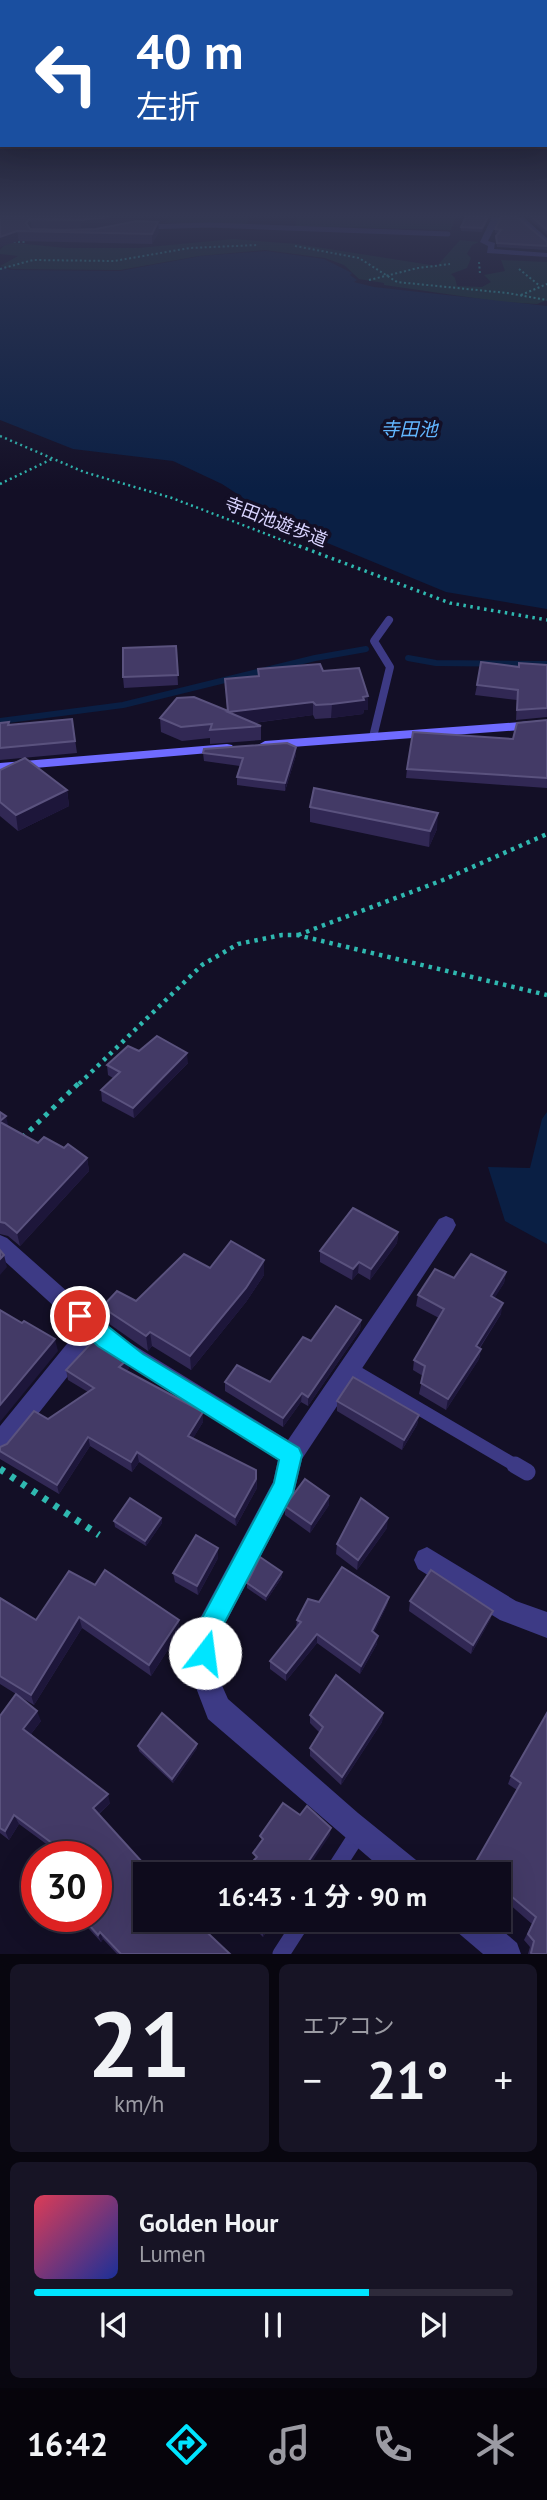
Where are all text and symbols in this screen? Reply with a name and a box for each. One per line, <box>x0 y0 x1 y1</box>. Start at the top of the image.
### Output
text: 40 m <box>136 19 243 83</box>
icon: left <box>21 28 112 119</box>
text: 左折 <box>136 85 200 127</box>
water label: 寺田池 <box>380 417 439 441</box>
street label: 寺田池遊歩道 <box>222 491 331 552</box>
pin <box>50 1286 110 1346</box>
icon: arrive <box>61 1297 99 1335</box>
position arrow <box>168 1616 242 1690</box>
speed limit sign: 30 <box>21 1841 112 1932</box>
text: 16:43 · 1 分 · 90 m <box>217 1880 427 1913</box>
text: 21 <box>88 1984 191 2102</box>
text: エアコン <box>303 2011 395 2040</box>
text: 21° <box>367 2046 449 2113</box>
text: − <box>303 2055 322 2104</box>
text: + <box>494 2055 513 2104</box>
text: km/h <box>114 2089 164 2118</box>
text: Golden Hour <box>139 2206 278 2239</box>
text: Lumen <box>139 2239 206 2268</box>
icon: previous <box>95 2306 133 2344</box>
icon: pause <box>254 2306 292 2344</box>
icon: next <box>414 2306 452 2344</box>
icon: directions <box>162 2420 211 2469</box>
icon: music <box>265 2420 314 2469</box>
icon: phone <box>368 2420 417 2469</box>
icon: climate <box>471 2420 520 2469</box>
text: 16:42 <box>27 2423 108 2465</box>

